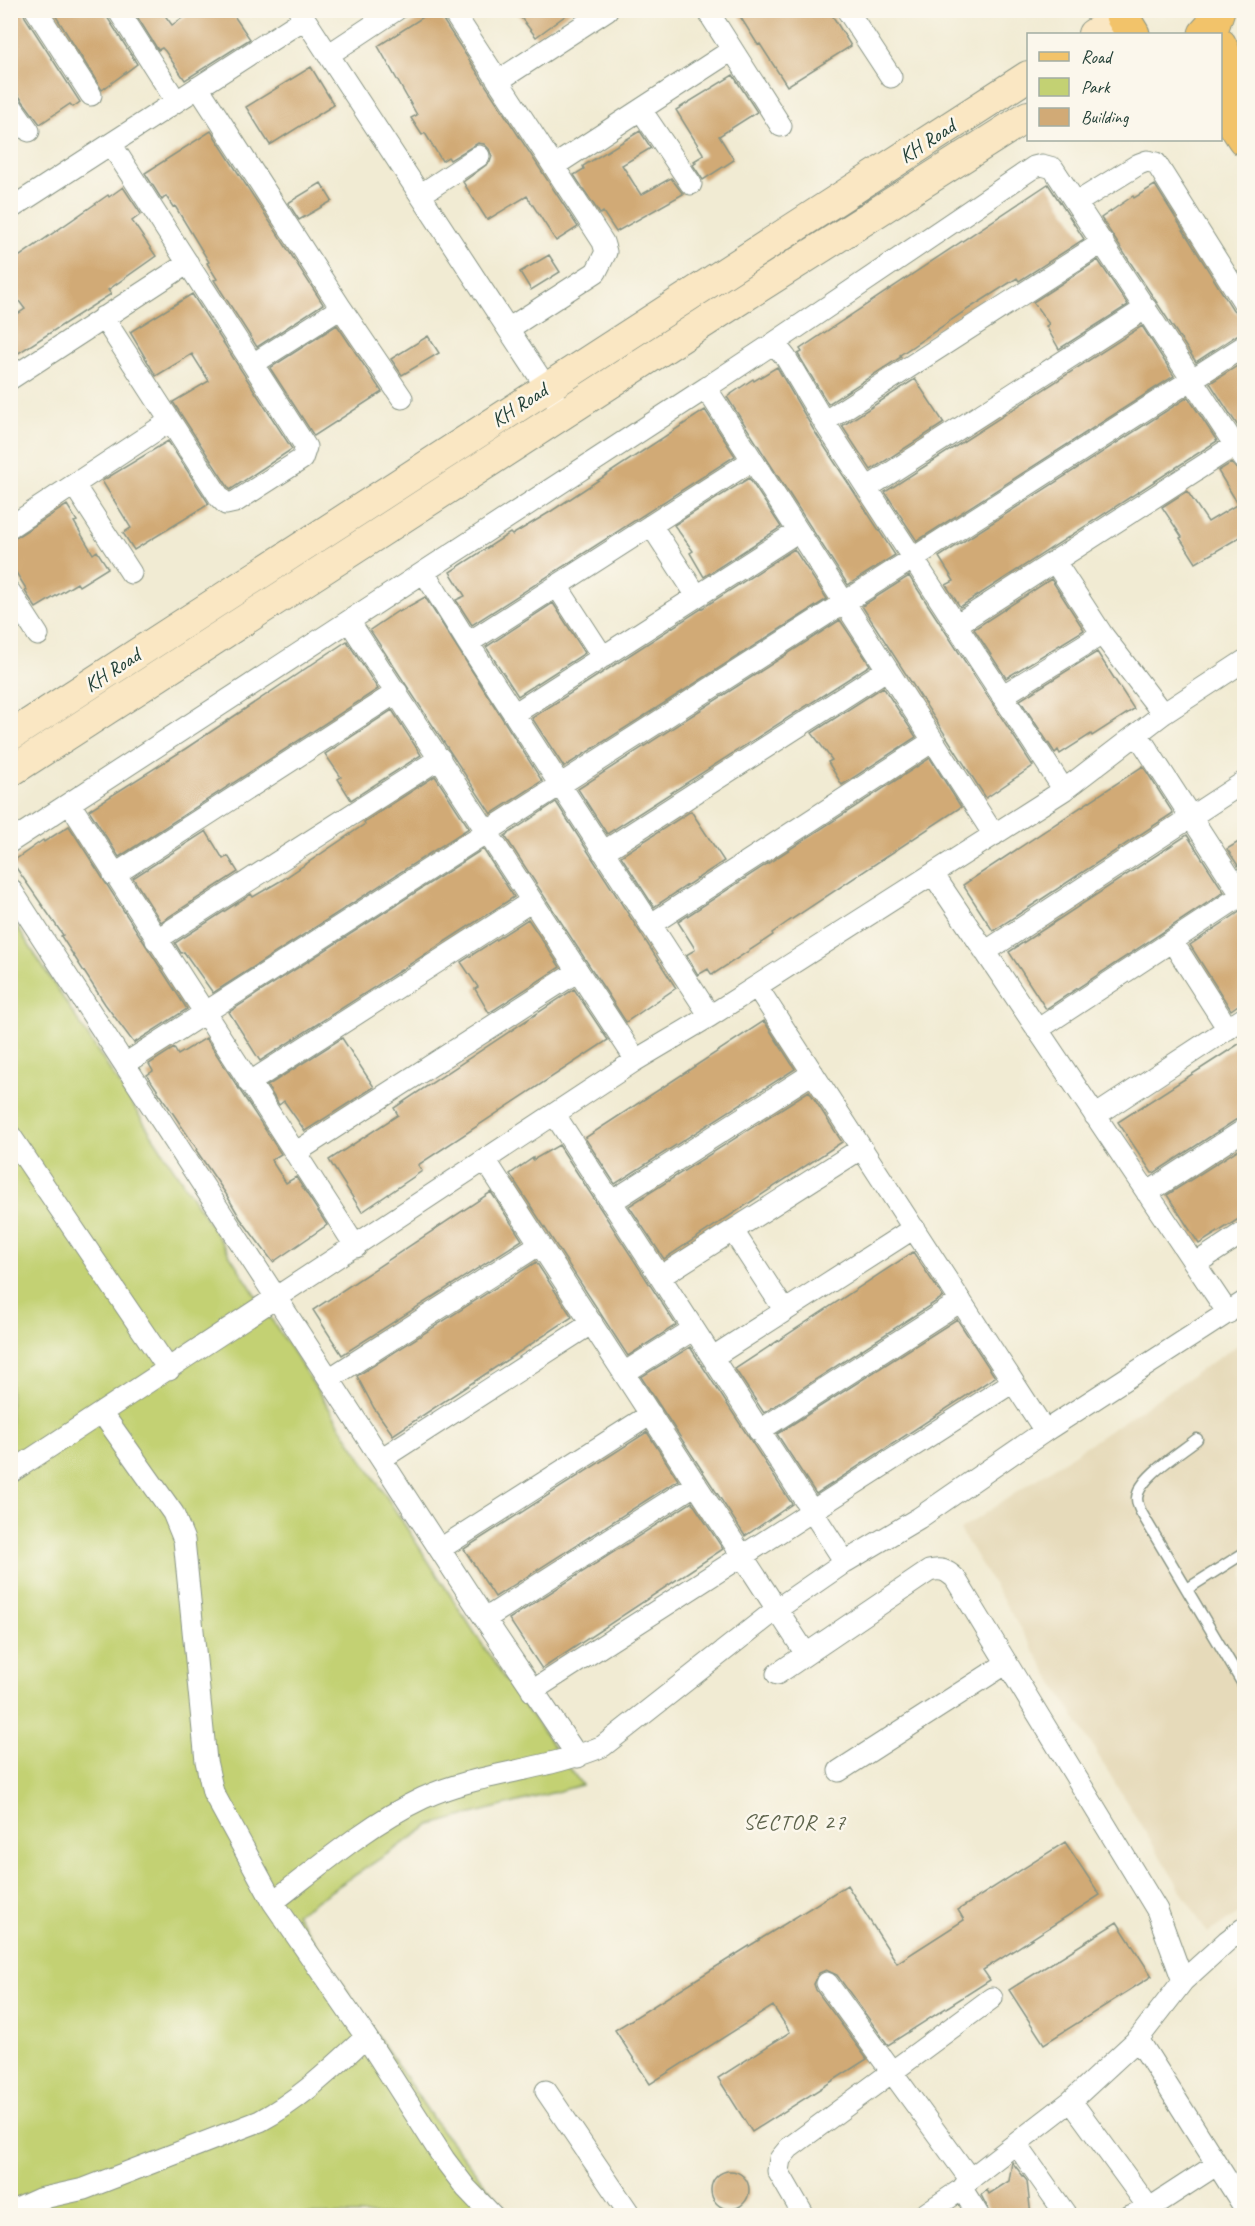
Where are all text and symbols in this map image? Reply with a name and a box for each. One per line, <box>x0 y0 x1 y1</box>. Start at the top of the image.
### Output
legend <box>1027 33 1222 141</box>
text: Road <box>1081 46 1114 68</box>
text: Park <box>1081 76 1111 98</box>
text: Building <box>1081 106 1130 128</box>
street label: KH Road <box>894 111 963 169</box>
street label: KH Road <box>486 375 555 433</box>
street label: KH Road <box>79 640 148 698</box>
district label: SECTOR 27 <box>743 1808 847 1836</box>

